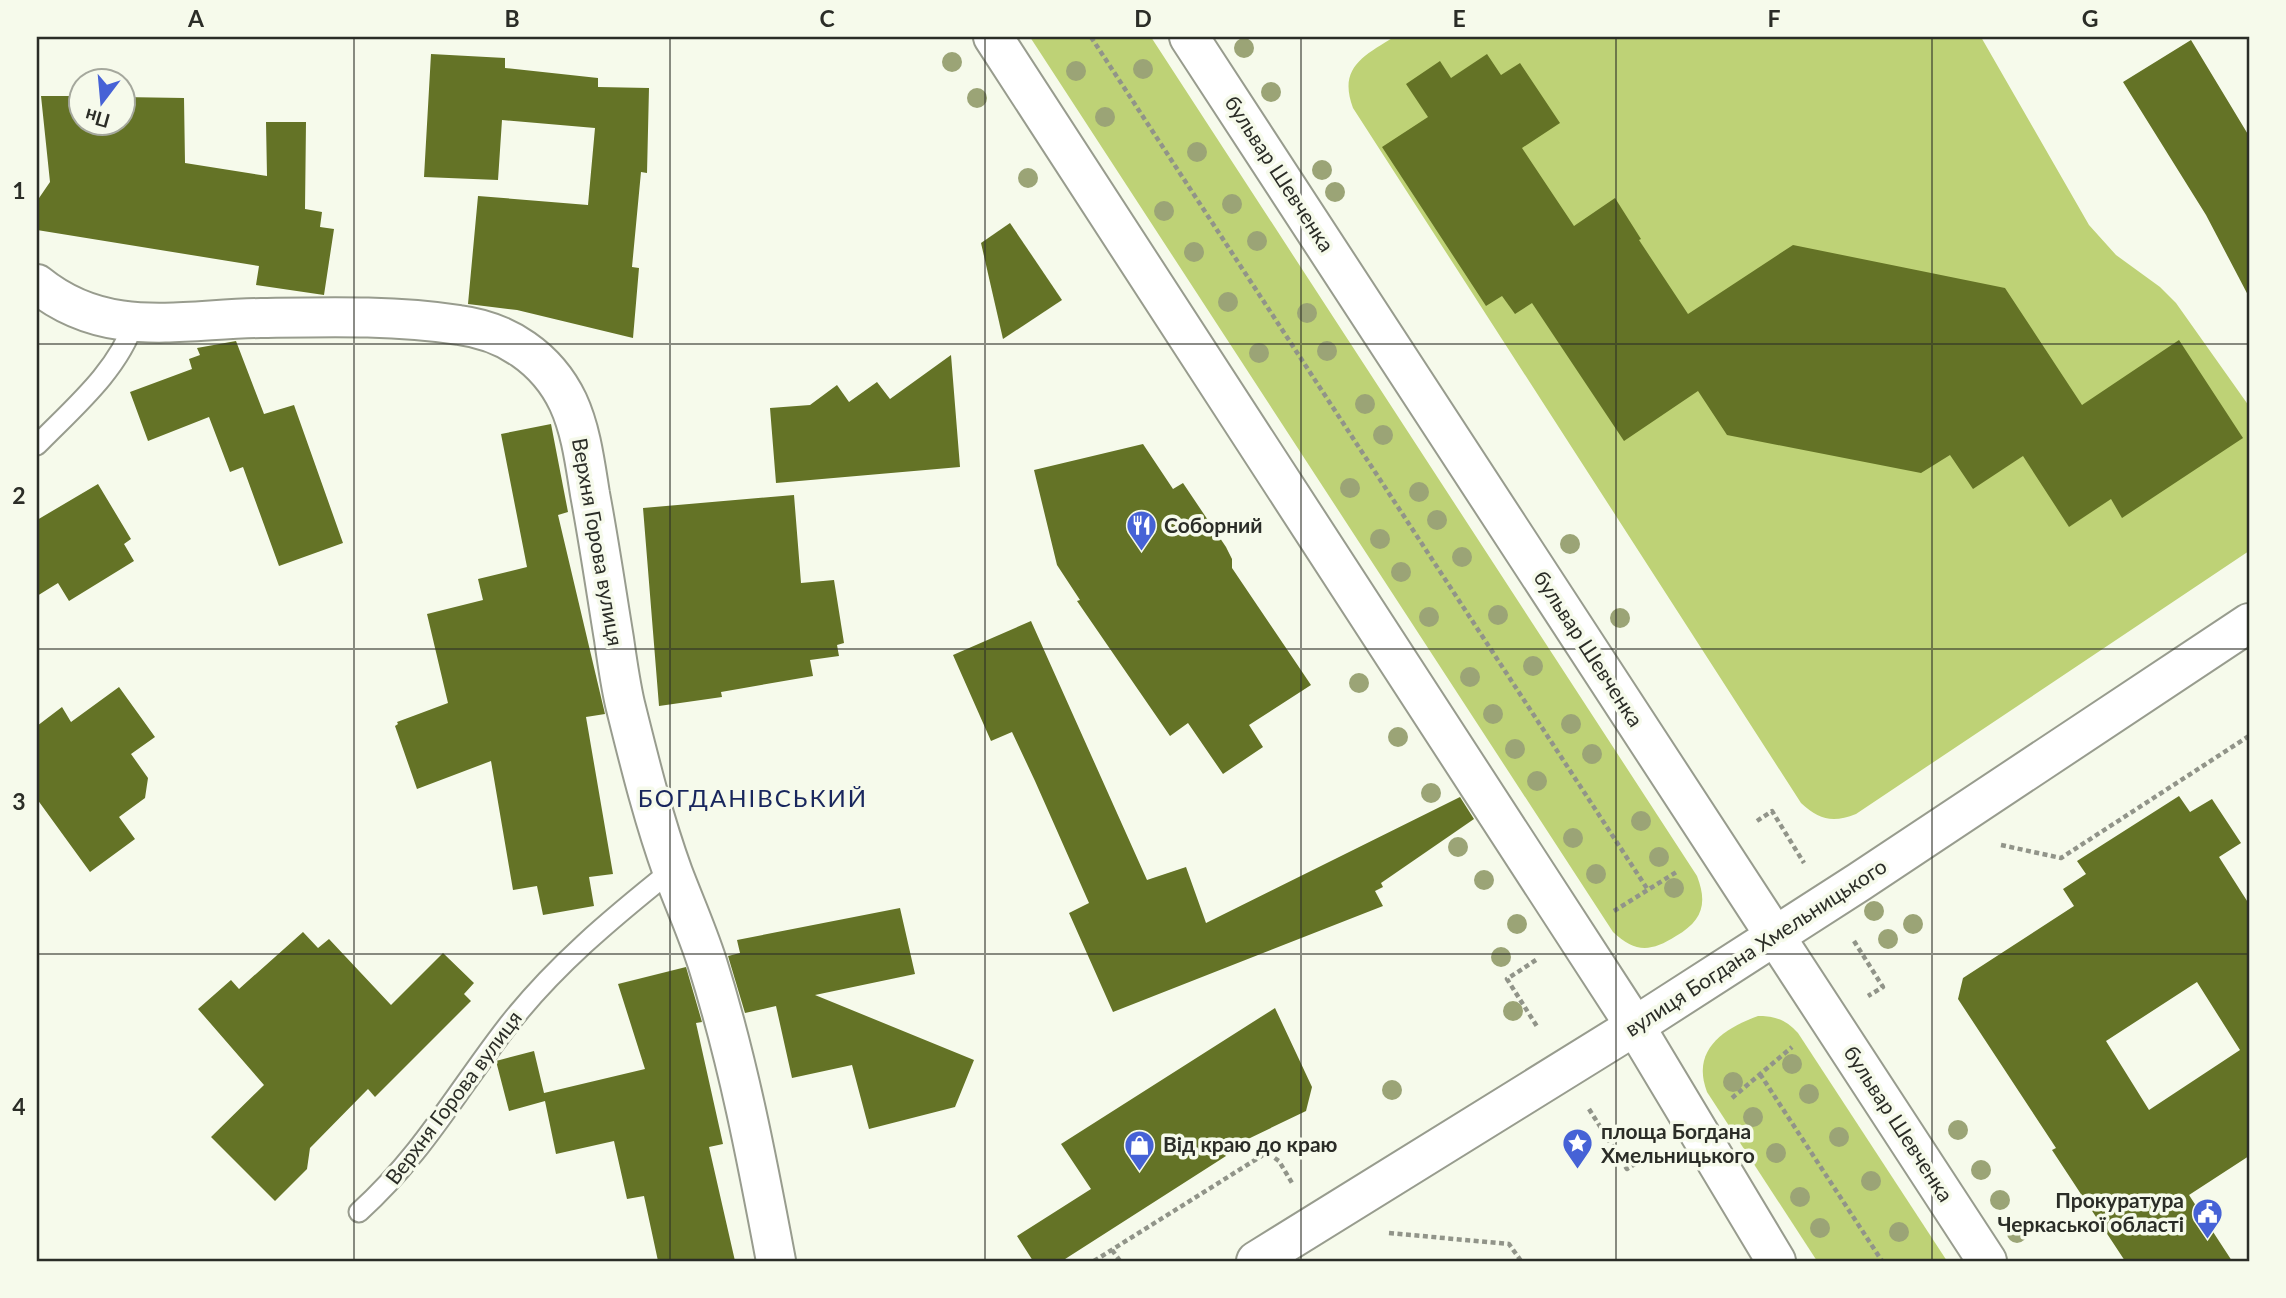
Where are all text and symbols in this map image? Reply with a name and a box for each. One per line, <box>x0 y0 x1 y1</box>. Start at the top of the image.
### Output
text: A <box>187 4 205 32</box>
text: B <box>504 4 520 32</box>
text: C <box>819 4 835 32</box>
text: D <box>1134 4 1152 32</box>
text: E <box>1452 4 1466 32</box>
text: F <box>1767 4 1781 32</box>
text: G <box>2082 4 2098 32</box>
north arrow <box>66 66 136 136</box>
street label: бульвар Шевченка <box>1221 91 1340 256</box>
text: Пн <box>82 104 112 133</box>
text: 1 <box>12 176 26 204</box>
street label: Верхня Горова вулиця <box>568 436 629 648</box>
text: 2 <box>12 481 26 509</box>
restaurant icon: Соборний <box>1124 509 1158 553</box>
place label: Соборний <box>1164 512 1263 537</box>
street label: бульвар Шевченка <box>1530 566 1649 731</box>
district label: БОГДАНІВСЬКИЙ <box>638 783 868 812</box>
text: 3 <box>12 787 26 815</box>
street label: вулиця Богдана Хмельницького <box>1620 853 1891 1041</box>
street label: Верхня Горова вулиця <box>379 1005 526 1189</box>
street label: бульвар Шевченка <box>1840 1041 1959 1206</box>
text: 4 <box>12 1092 26 1120</box>
place label: площа Богдана Хмельницького <box>1601 1118 1755 1167</box>
place icon: площа Богдана Хмельницького <box>1561 1127 1595 1171</box>
shop icon: Від краю до краю <box>1123 1128 1157 1172</box>
place label: Від краю до краю <box>1163 1131 1338 1156</box>
place label: Прокуратура Черкаської області <box>1997 1187 2184 1236</box>
public building icon: Прокуратура Черкаської області <box>2190 1196 2224 1240</box>

